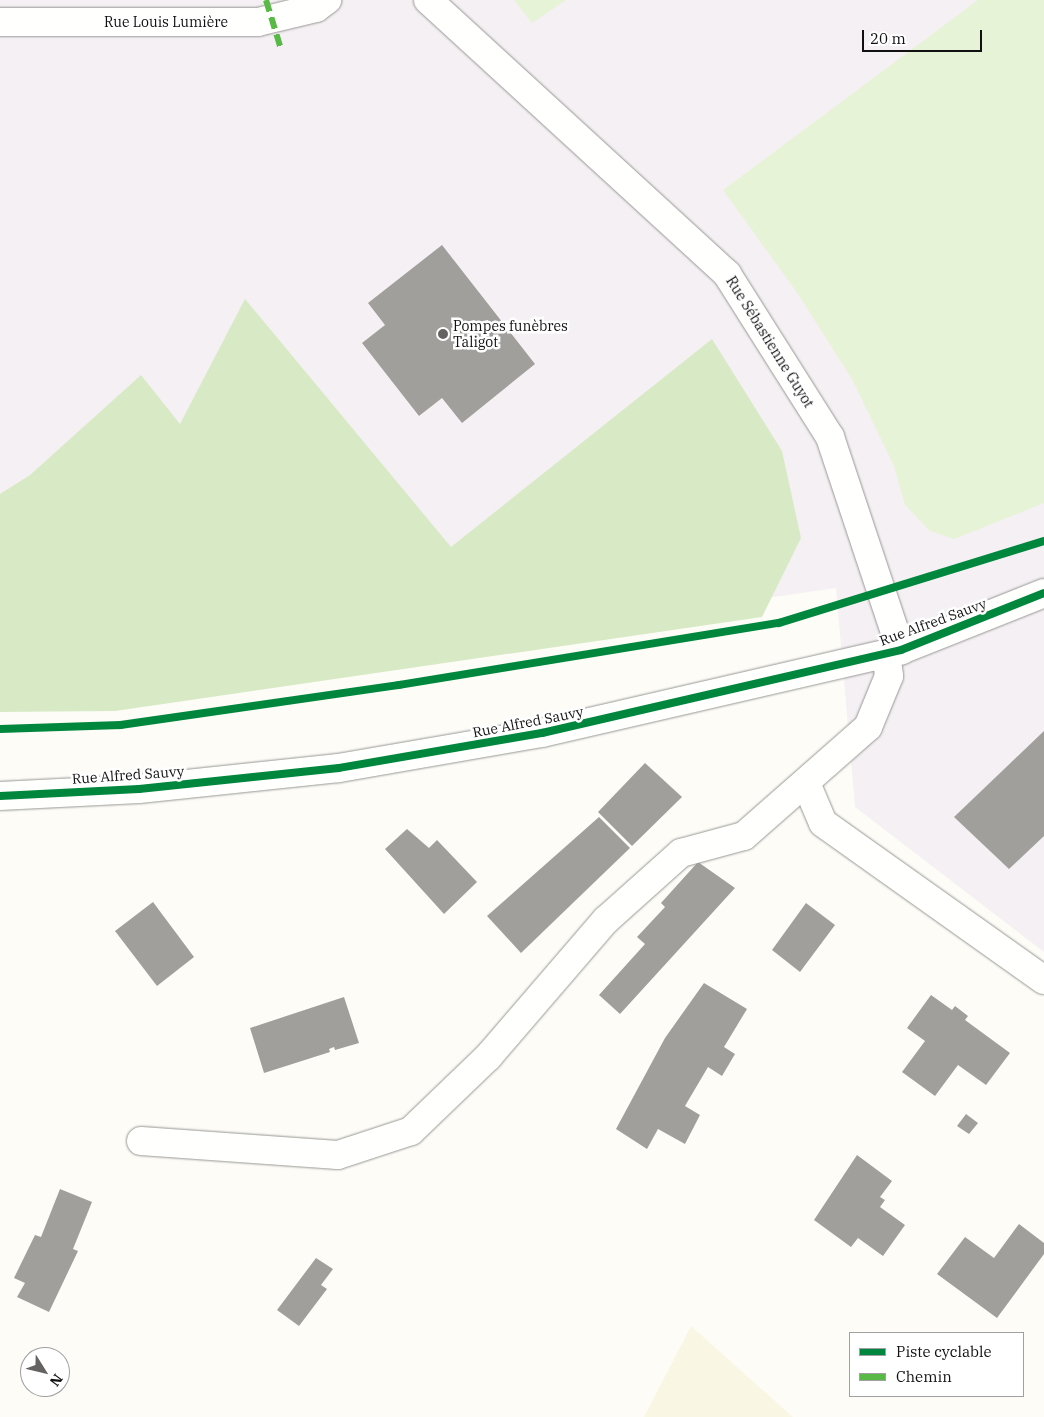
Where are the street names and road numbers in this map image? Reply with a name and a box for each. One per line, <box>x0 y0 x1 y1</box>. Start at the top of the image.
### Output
street label: Rue Louis Lumière <box>104 14 228 30</box>
street label: Rue Sébastienne Guyot <box>723 273 817 411</box>
street label: Rue Alfred Sauvy <box>877 595 989 649</box>
street label: Rue Alfred Sauvy <box>471 703 585 741</box>
street label: Rue Alfred Sauvy <box>71 763 185 787</box>

